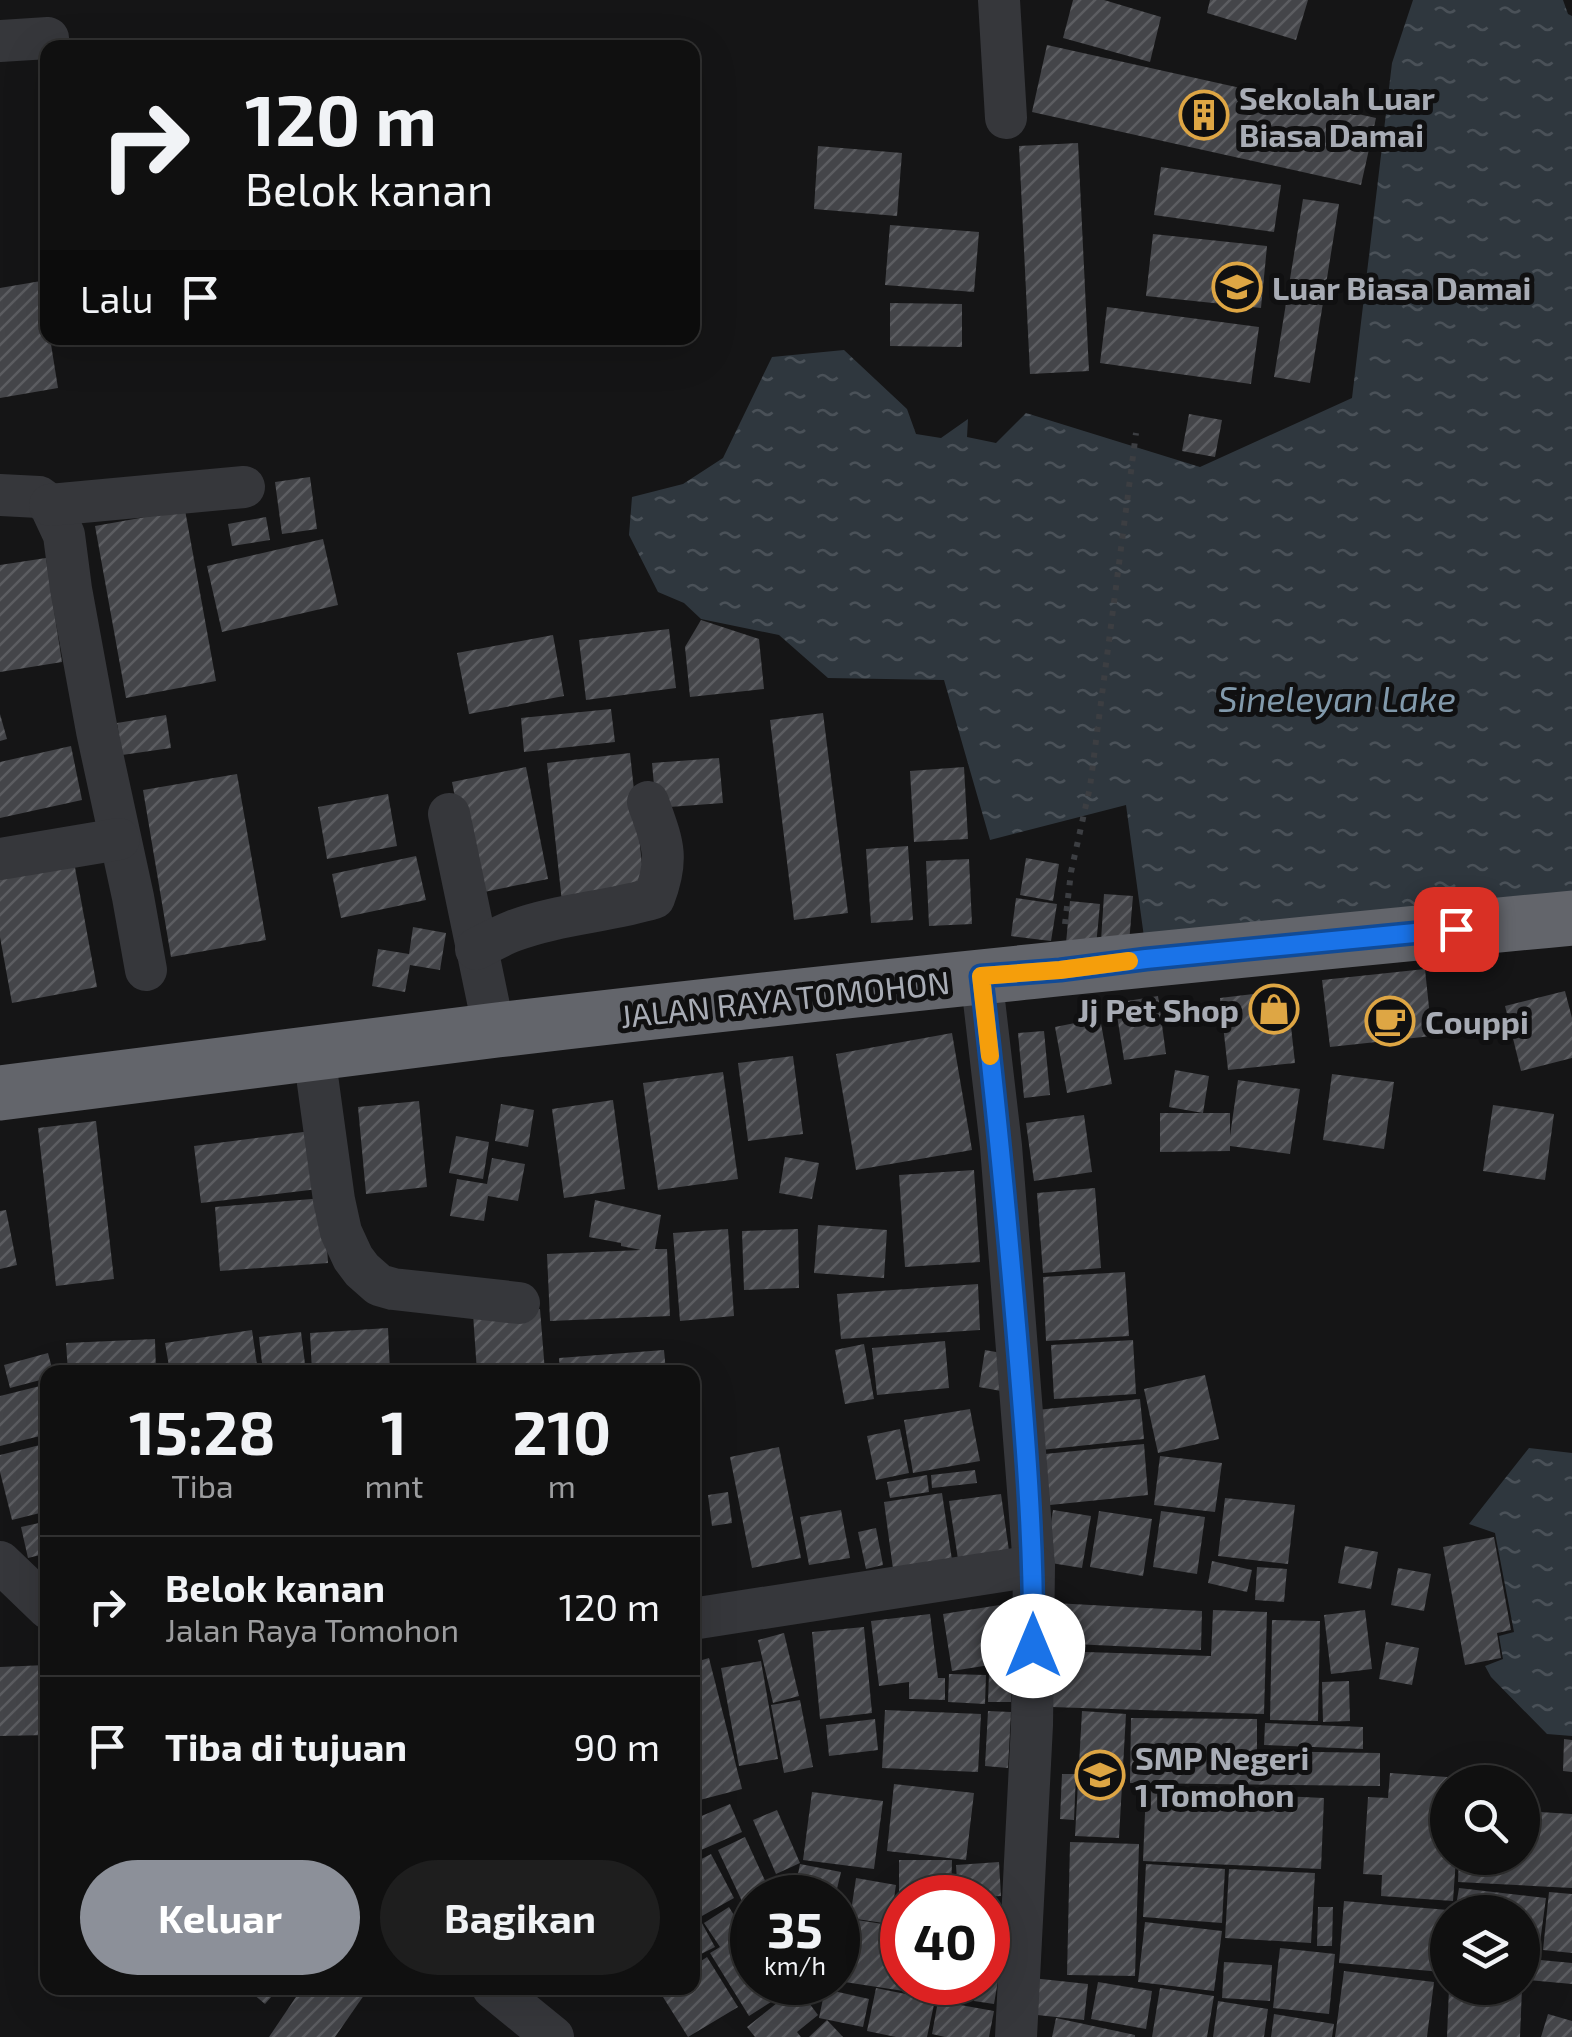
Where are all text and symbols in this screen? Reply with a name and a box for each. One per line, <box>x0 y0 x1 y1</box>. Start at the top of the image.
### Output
text: 120 m <box>245 76 437 160</box>
place label: Sekolah Luar Biasa Damai <box>1239 78 1435 153</box>
icon: right <box>80 80 210 210</box>
building icon: Sekolah Luar Biasa Damai <box>1178 89 1230 141</box>
text: Belok kanan <box>245 161 493 215</box>
school or university icon: Luar Biasa Damai <box>1211 261 1263 313</box>
place label: Luar Biasa Damai <box>1272 268 1531 306</box>
icon: arrive <box>173 270 228 325</box>
text: Lalu <box>80 275 153 321</box>
water label: Sineleyan Lake <box>1218 677 1456 720</box>
pin <box>1414 887 1499 972</box>
icon: arrive <box>1429 902 1484 957</box>
street label: JALAN RAYA TOMOHON <box>618 962 952 1034</box>
shop icon: Jj Pet Shop <box>1248 983 1300 1035</box>
place label: Jj Pet Shop <box>1077 990 1239 1028</box>
cafe icon: Couppi <box>1364 995 1416 1047</box>
place label: Couppi <box>1425 1002 1529 1040</box>
text: 15:28 <box>129 1395 276 1467</box>
text: 1 <box>381 1395 407 1467</box>
text: 210 <box>512 1395 611 1467</box>
text: Tiba <box>171 1466 233 1504</box>
text: mnt <box>365 1466 423 1504</box>
text: m <box>548 1466 576 1504</box>
text: Belok kanan <box>165 1564 385 1610</box>
icon: right <box>80 1579 135 1634</box>
text: 120 m <box>559 1583 660 1629</box>
position arrow <box>981 1594 1085 1698</box>
text: Jalan Raya Tomohon <box>165 1610 459 1648</box>
icon: arrive <box>80 1719 135 1774</box>
text: Tiba di tujuan <box>165 1723 407 1769</box>
text: 90 m <box>574 1723 660 1769</box>
place label: SMP Negeri 1 Tomohon <box>1135 1738 1309 1813</box>
school or university icon: SMP Negeri 1 Tomohon <box>1074 1749 1126 1801</box>
map controls <box>1430 1765 1540 2005</box>
button: search <box>1430 1765 1540 1875</box>
button: Keluar <box>80 1860 360 1975</box>
button: Bagikan <box>380 1860 660 1975</box>
speed limit sign: 40 <box>880 1875 1010 2005</box>
button: layers <box>1430 1895 1540 2005</box>
text: 35 <box>767 1898 823 1958</box>
text: km/h <box>764 1950 826 1980</box>

